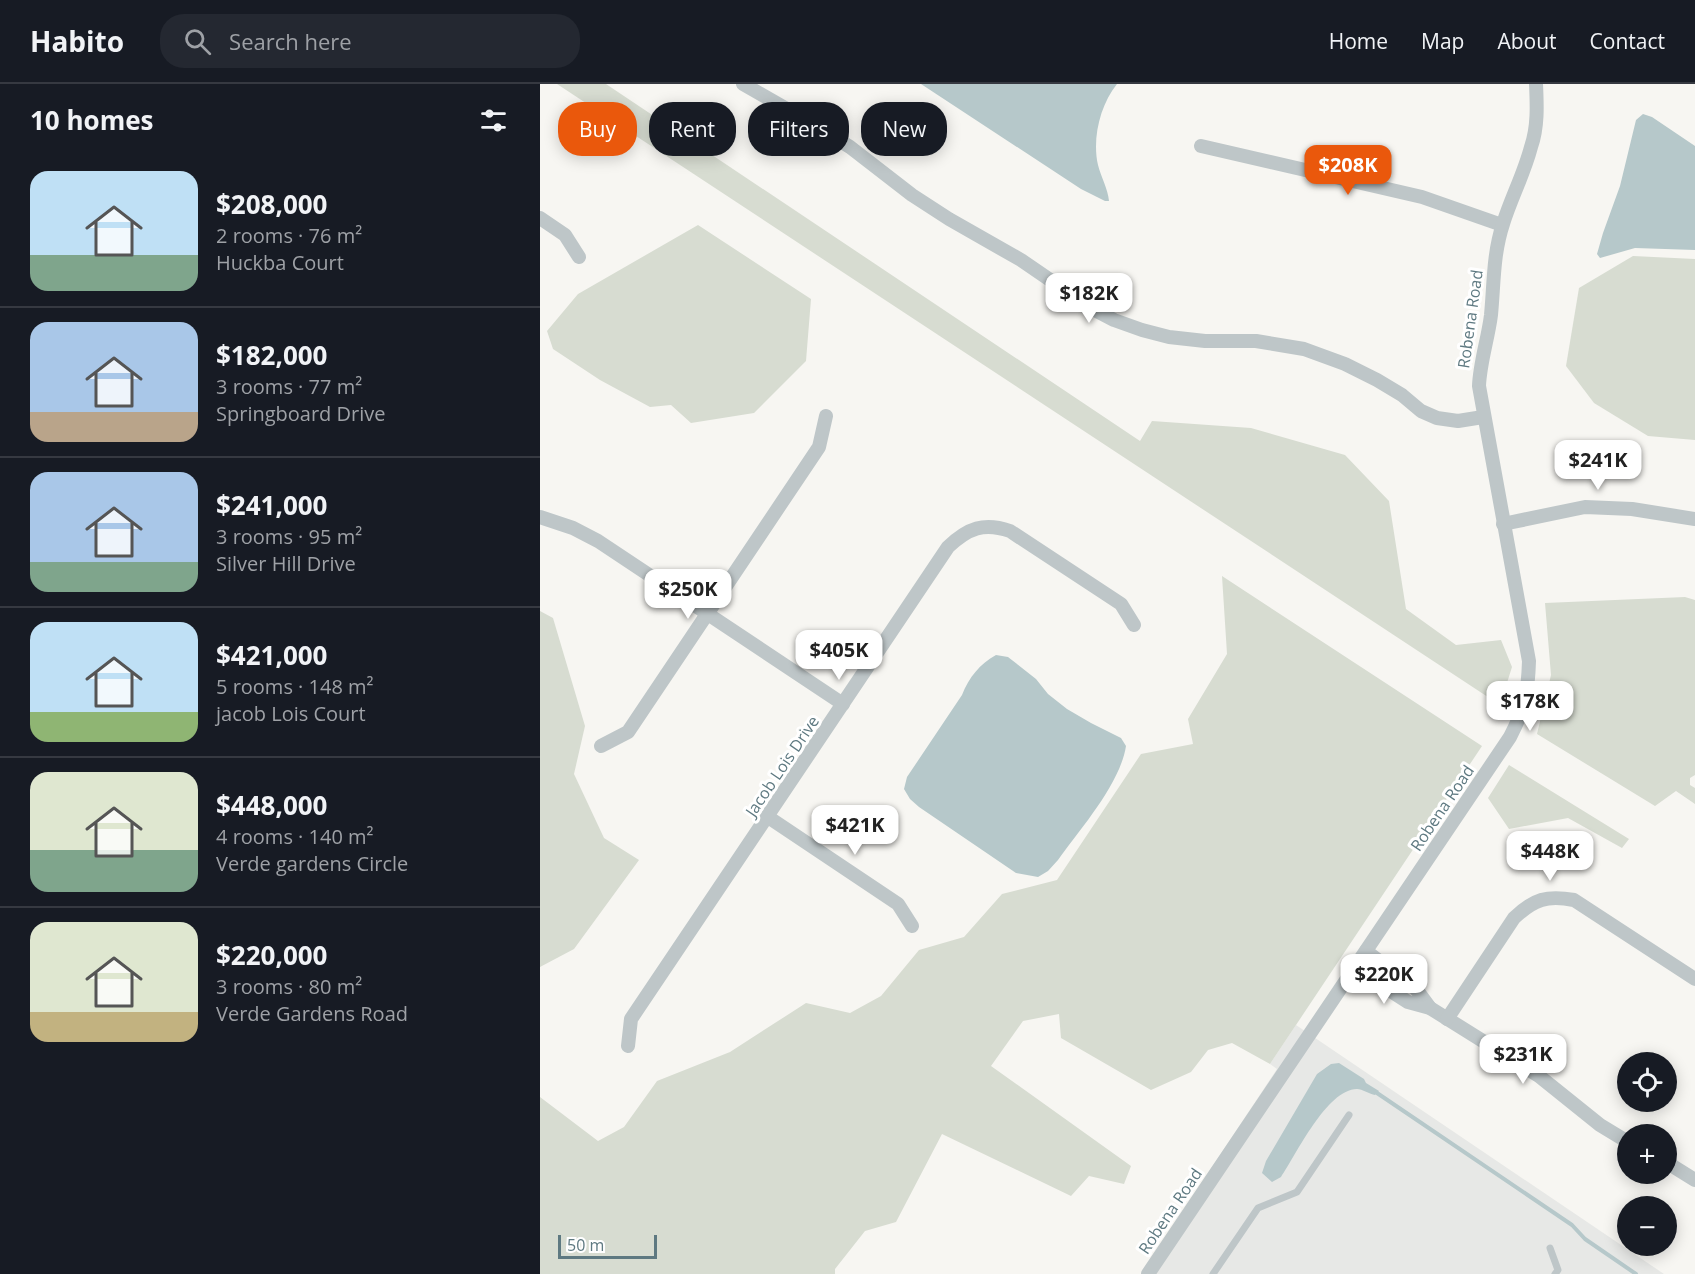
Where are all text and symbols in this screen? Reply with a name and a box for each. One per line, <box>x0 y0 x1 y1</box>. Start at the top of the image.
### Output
search box <box>160 14 580 68</box>
text: Habito <box>30 22 124 60</box>
icon: search <box>181 25 214 58</box>
text: Search here <box>229 26 352 56</box>
text: Home <box>1329 27 1388 55</box>
text: Map <box>1421 27 1464 55</box>
text: About <box>1497 27 1557 55</box>
text: Contact <box>1590 27 1665 55</box>
text: 10 homes <box>30 102 154 138</box>
chip: Buy <box>558 102 637 156</box>
chip: Rent <box>649 102 736 156</box>
chip: Filters <box>748 102 849 156</box>
chip: New <box>861 102 947 156</box>
icon: filters <box>477 104 510 137</box>
pin: $208K <box>1306 145 1390 196</box>
text: $208K <box>1318 151 1378 178</box>
text: $208,000 <box>216 186 327 222</box>
icon: home <box>78 195 150 267</box>
text: 2 rooms · 76 m² <box>216 222 362 249</box>
text: Huckba Court <box>216 249 344 276</box>
street label: Robena Road <box>1452 268 1488 370</box>
pin: $182K <box>1047 273 1131 324</box>
text: $182K <box>1059 279 1119 306</box>
text: $182,000 <box>216 337 327 373</box>
icon: home <box>78 346 150 418</box>
text: 3 rooms · 77 m² <box>216 373 362 400</box>
text: Springboard Drive <box>216 400 386 427</box>
pin: $241K <box>1556 440 1640 491</box>
text: $241K <box>1568 446 1628 473</box>
text: $241,000 <box>216 487 327 523</box>
icon: home <box>78 496 150 568</box>
text: 3 rooms · 95 m² <box>216 523 362 550</box>
text: Silver Hill Drive <box>216 550 356 577</box>
pin: $250K <box>646 569 730 620</box>
text: $250K <box>658 575 718 602</box>
pin: $405K <box>797 630 881 681</box>
text: $405K <box>809 636 869 663</box>
text: $421,000 <box>216 637 327 673</box>
icon: home <box>78 646 150 718</box>
text: 5 rooms · 148 m² <box>216 673 374 700</box>
pin: $178K <box>1488 681 1572 732</box>
text: $178K <box>1500 687 1560 714</box>
text: jacob Lois Court <box>216 700 366 727</box>
street label: Jacob Lois Drive <box>739 711 824 822</box>
street label: Robena Road <box>1405 761 1479 855</box>
text: $448,000 <box>216 787 327 823</box>
icon: home <box>78 796 150 868</box>
pin: $421K <box>813 805 897 856</box>
text: $421K <box>825 811 885 838</box>
text: 4 rooms · 140 m² <box>216 823 374 850</box>
pin: $448K <box>1508 831 1592 882</box>
text: $448K <box>1520 837 1580 864</box>
text: Verde gardens Circle <box>216 850 408 877</box>
text: $220,000 <box>216 937 327 973</box>
icon: home <box>78 946 150 1018</box>
pin: $220K <box>1342 954 1426 1005</box>
text: $220K <box>1354 960 1414 987</box>
text: 3 rooms · 80 m² <box>216 973 362 1000</box>
text: Verde Gardens Road <box>216 1000 408 1027</box>
pin: $231K <box>1481 1034 1565 1085</box>
text: $231K <box>1493 1040 1553 1067</box>
map controls <box>1617 1052 1677 1256</box>
button: locate <box>1617 1052 1677 1112</box>
button: + <box>1617 1124 1677 1184</box>
street label: Robena Road <box>1133 1164 1207 1258</box>
button: − <box>1617 1196 1677 1256</box>
scale bar <box>558 1232 657 1260</box>
text: 50 m <box>567 1234 604 1256</box>

